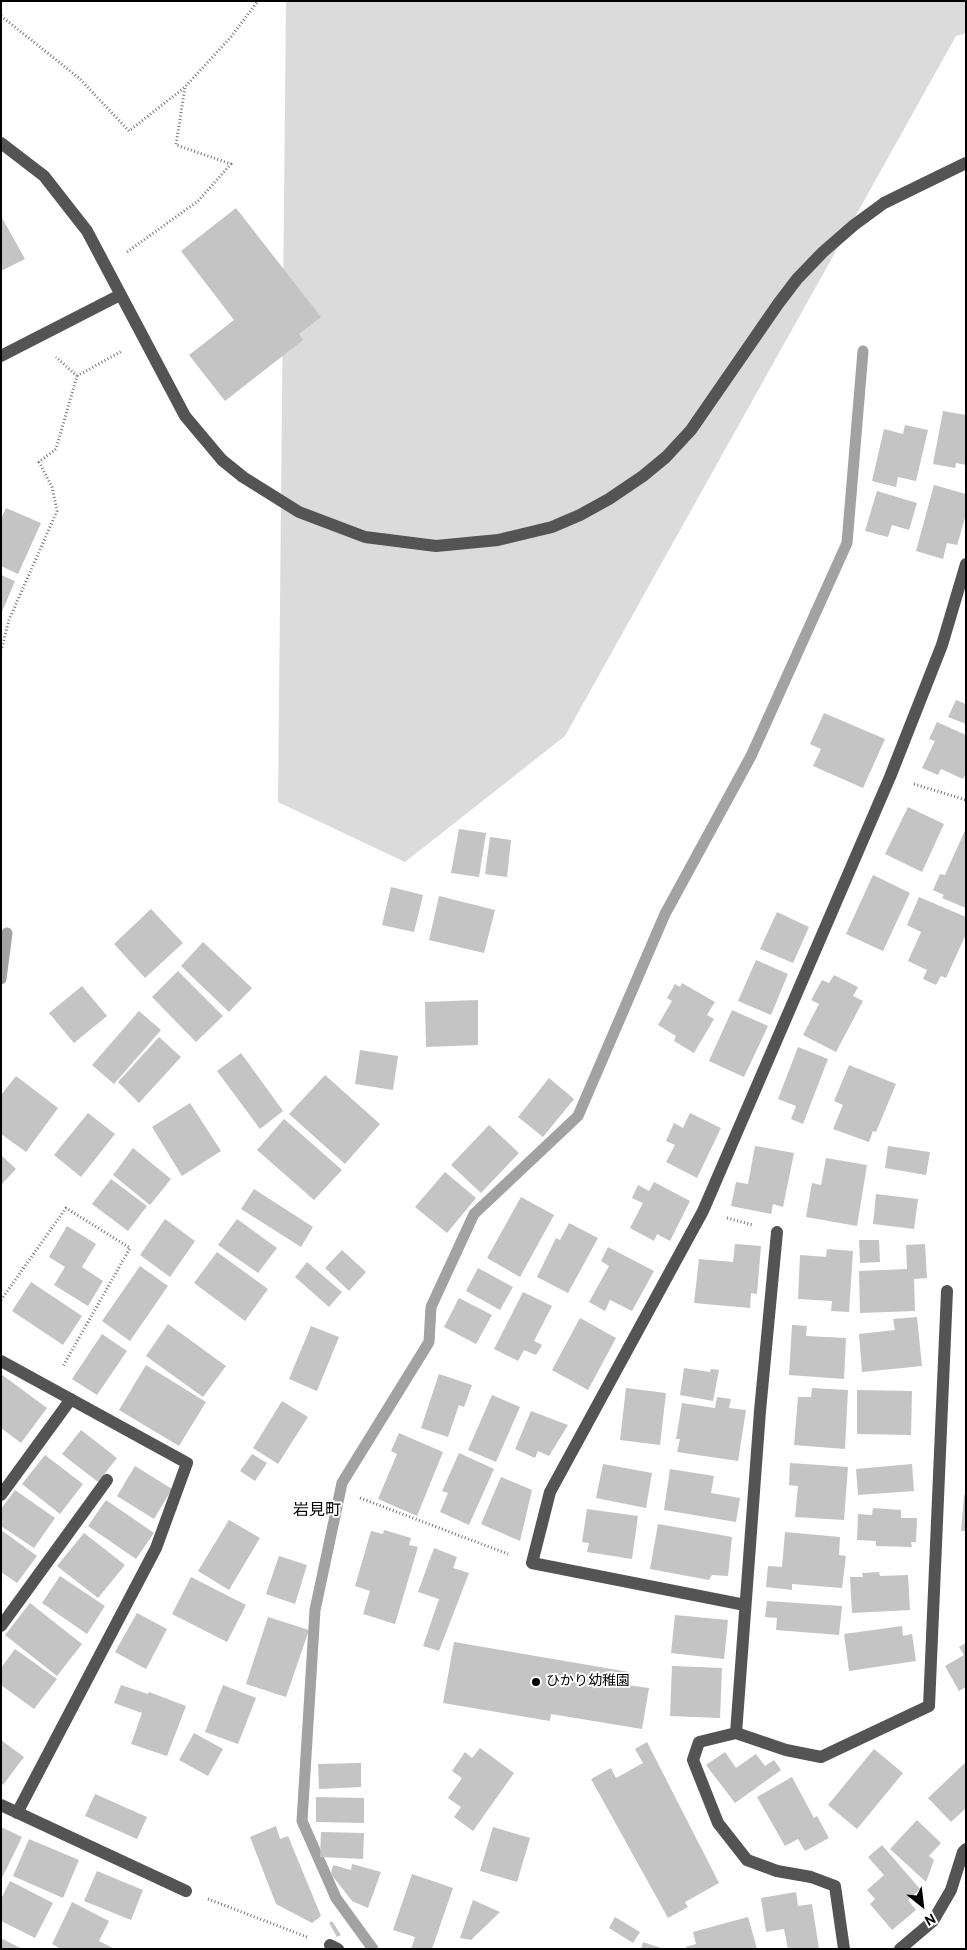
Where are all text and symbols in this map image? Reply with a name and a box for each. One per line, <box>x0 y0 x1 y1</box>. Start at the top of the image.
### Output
district label: 岩見町 <box>293 1502 341 1522</box>
place label: ひかり幼稚園 <box>546 1674 630 1690</box>
marker: ひかり幼稚園 <box>530 1676 542 1688</box>
north arrow <box>897 1880 947 1930</box>
text: N <box>921 1909 938 1928</box>

